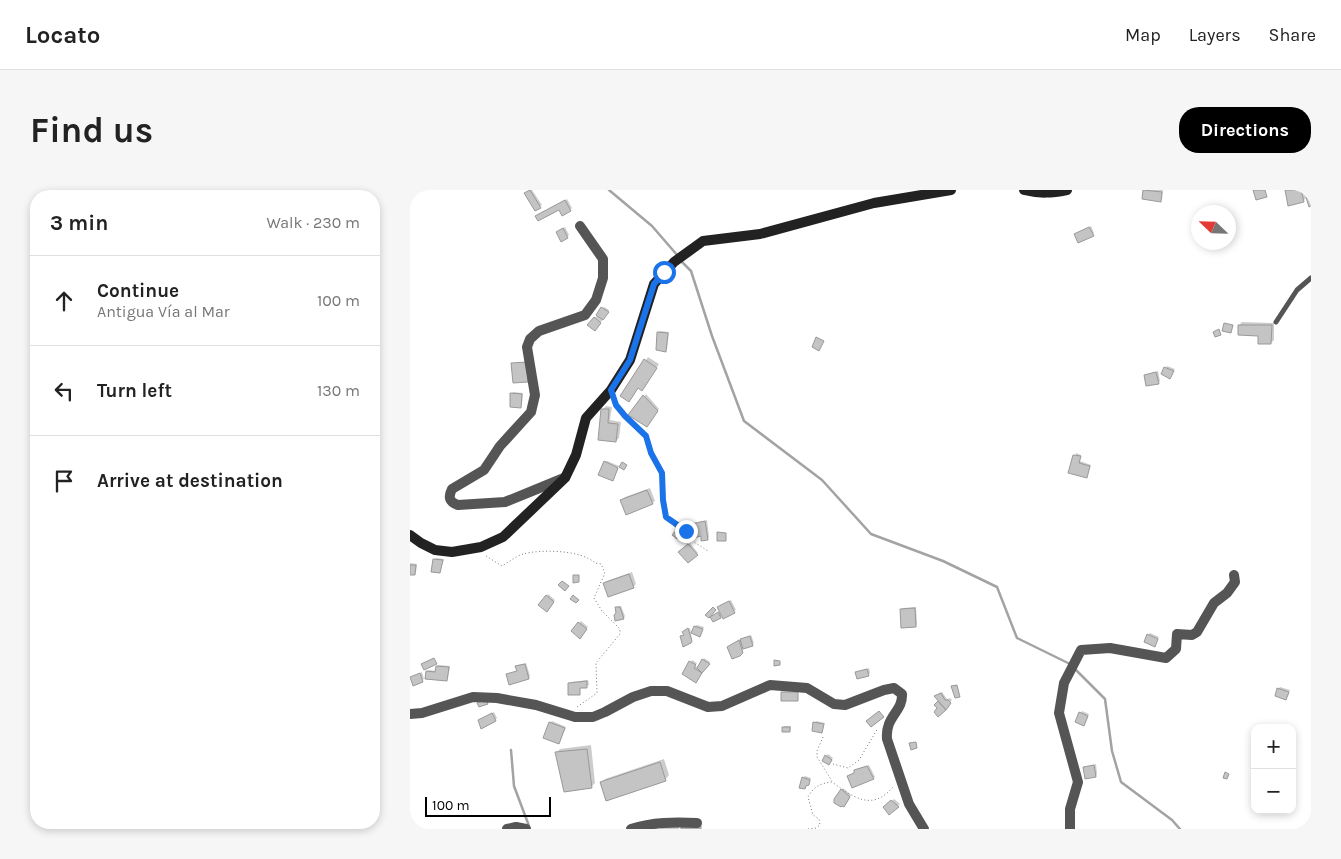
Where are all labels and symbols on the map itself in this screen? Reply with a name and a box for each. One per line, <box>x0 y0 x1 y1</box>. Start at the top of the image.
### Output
north arrow <box>1191 205 1236 250</box>
route start <box>653 261 676 284</box>
route end <box>675 520 698 543</box>
scale bar <box>425 794 551 817</box>

